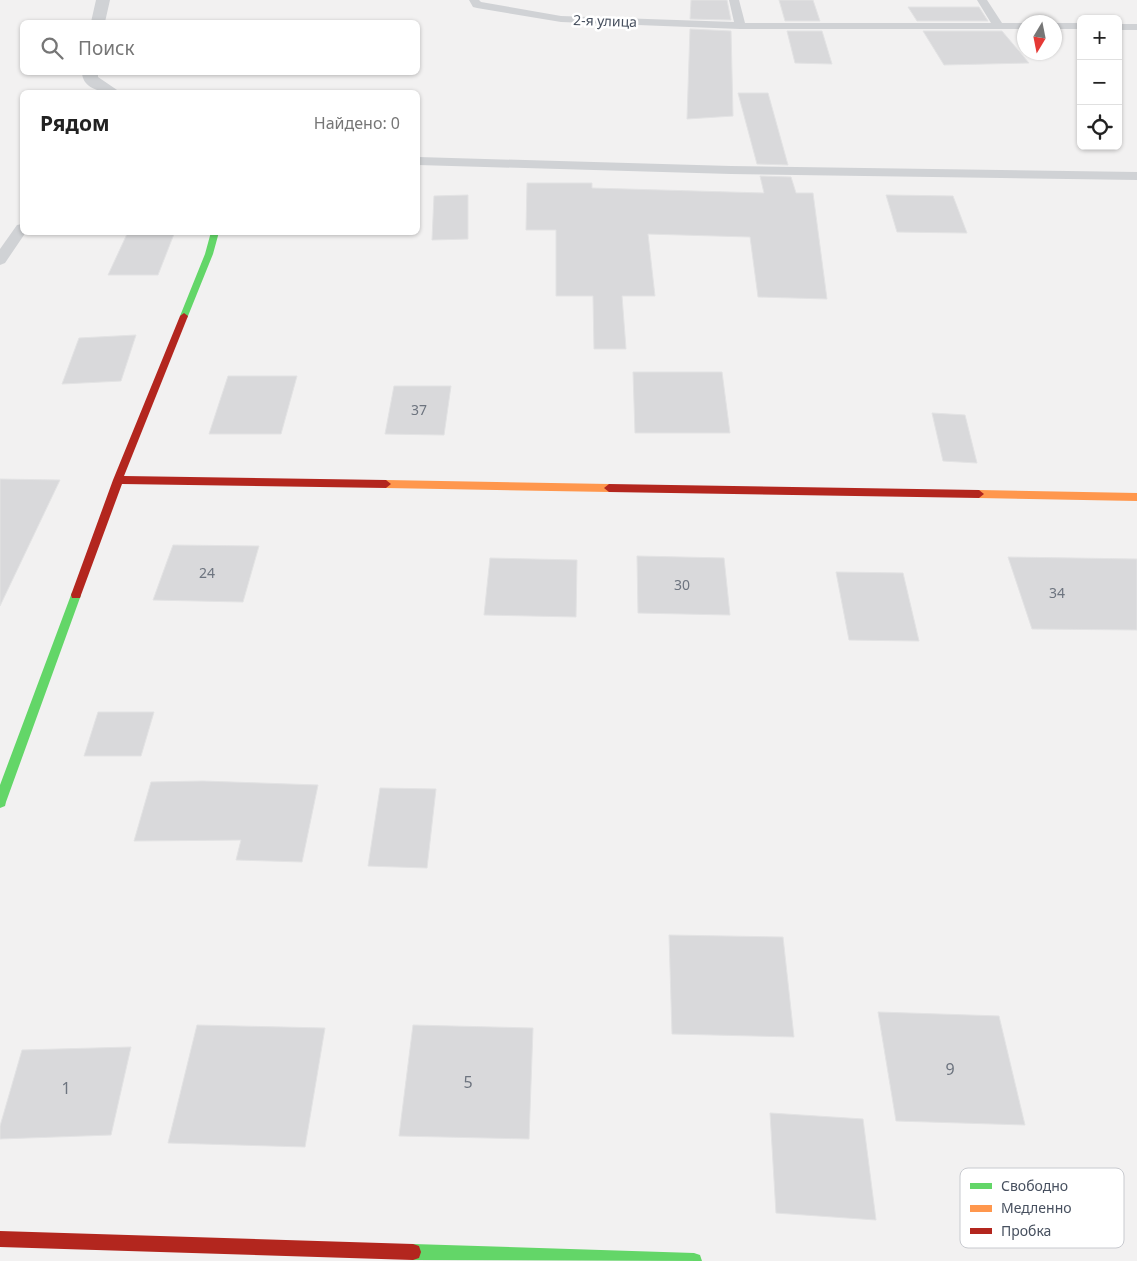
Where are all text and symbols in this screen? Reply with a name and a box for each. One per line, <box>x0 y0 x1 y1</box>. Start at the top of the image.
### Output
street label: 2-я улица <box>573 10 637 31</box>
north arrow <box>1017 15 1062 60</box>
map controls <box>1077 15 1122 150</box>
button: + <box>1077 15 1122 60</box>
search box <box>20 20 420 75</box>
icon: search <box>38 34 66 62</box>
text: Поиск <box>78 35 134 61</box>
button: − <box>1077 60 1122 105</box>
button: locate <box>1077 105 1122 150</box>
text: Рядом <box>40 109 110 137</box>
text: Найдено: 0 <box>314 112 400 134</box>
house number: 37 <box>411 400 427 419</box>
house number: 24 <box>199 563 215 582</box>
house number: 30 <box>674 575 690 594</box>
house number: 34 <box>1049 583 1065 602</box>
house number: 9 <box>945 1058 955 1080</box>
house number: 5 <box>463 1071 473 1093</box>
house number: 1 <box>61 1077 71 1099</box>
legend <box>960 1168 1124 1248</box>
text: Свободно <box>1001 1176 1068 1195</box>
text: Медленно <box>1001 1198 1072 1217</box>
text: Пробка <box>1001 1221 1051 1240</box>

